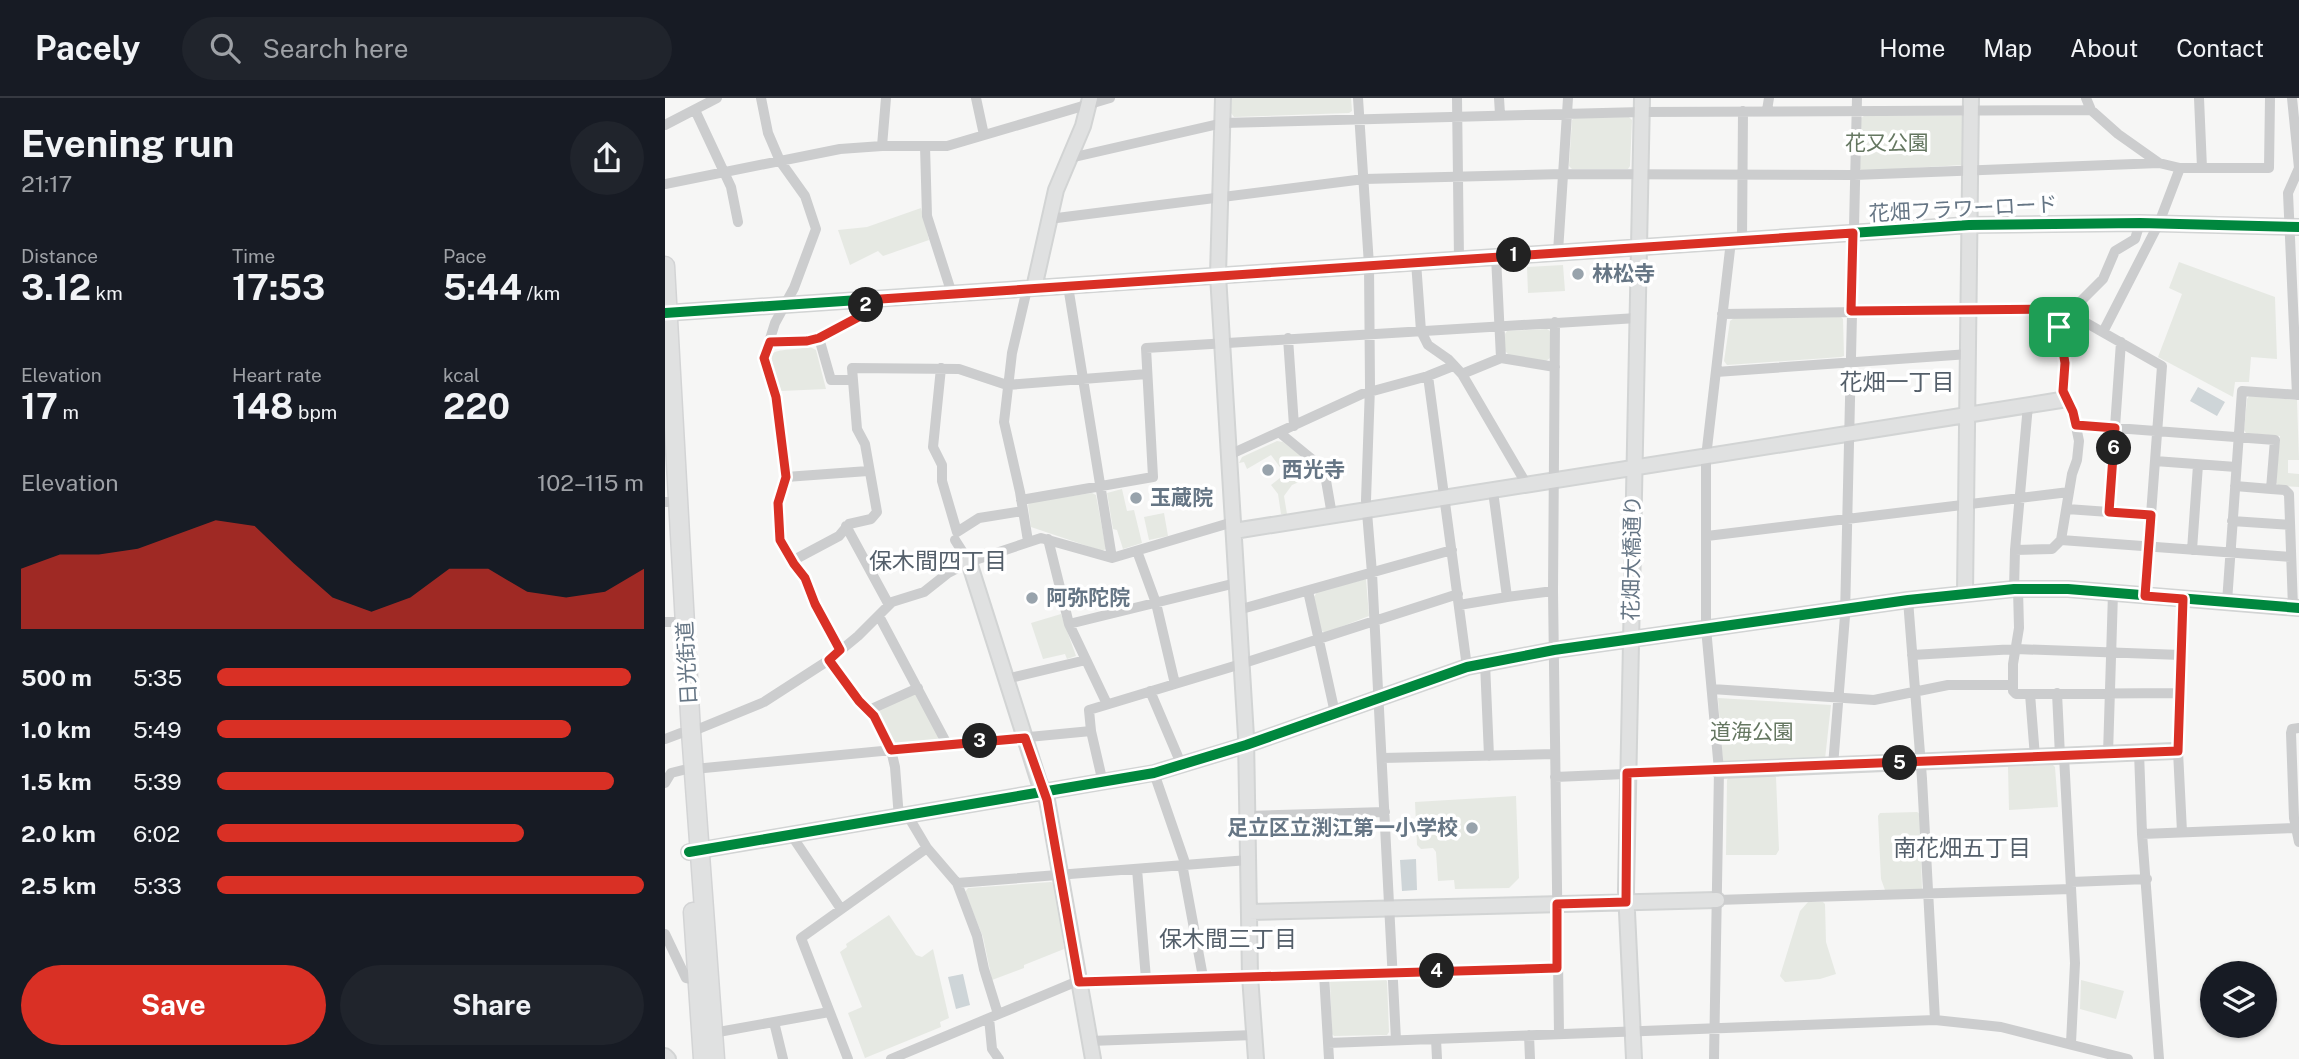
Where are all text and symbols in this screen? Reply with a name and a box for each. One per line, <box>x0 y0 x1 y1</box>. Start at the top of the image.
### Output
search box <box>182 17 672 80</box>
text: Pacely <box>35 29 140 67</box>
icon: search <box>206 29 244 67</box>
text: Search here <box>262 33 408 64</box>
text: Home <box>1879 34 1945 62</box>
text: Map <box>1983 34 2032 62</box>
text: About <box>2070 34 2138 62</box>
text: Contact <box>2176 34 2264 62</box>
text: Evening run <box>21 121 234 166</box>
button: share <box>570 121 644 195</box>
park label: 花又公園 <box>1845 130 1929 155</box>
text: 21:17 <box>21 170 72 197</box>
street label: 花畑フラワーロード <box>1868 191 2058 226</box>
pin: 1 <box>1497 238 1531 272</box>
text: 1 <box>1509 243 1518 265</box>
text: Distance <box>21 245 98 267</box>
text: Time <box>232 245 275 267</box>
text: Pace <box>443 245 486 267</box>
place label: 林松寺 <box>1592 261 1655 286</box>
marker: 林松寺 <box>1570 266 1586 282</box>
text: 3.12 <box>21 267 91 308</box>
text: 17:53 <box>232 267 325 308</box>
text: 5:44 <box>443 267 522 308</box>
text: km <box>91 282 123 304</box>
text: /km <box>522 282 560 304</box>
pin: 2 <box>849 288 883 322</box>
text: 2 <box>859 293 872 315</box>
pin <box>2029 297 2089 357</box>
icon: arrive <box>2040 308 2078 346</box>
text: Elevation <box>21 364 102 386</box>
text: Heart rate <box>232 364 322 386</box>
text: kcal <box>443 364 480 386</box>
district label: 花畑一丁目 <box>1840 368 1955 395</box>
text: 17 <box>21 386 58 427</box>
text: 148 <box>232 386 293 427</box>
text: 220 <box>443 386 510 427</box>
text: m <box>58 401 79 423</box>
text: bpm <box>293 401 337 423</box>
pin: 6 <box>2097 430 2131 466</box>
text: 6 <box>2107 436 2120 458</box>
place label: 西光寺 <box>1282 457 1345 482</box>
marker: 西光寺 <box>1260 462 1276 478</box>
text: Elevation <box>21 469 119 496</box>
text: 102–115 m <box>537 469 644 496</box>
place label: 玉蔵院 <box>1150 485 1213 510</box>
marker: 玉蔵院 <box>1128 490 1144 506</box>
street label: 花畑大橋通り <box>1618 495 1645 621</box>
district label: 保木間四丁目 <box>869 547 1007 574</box>
place label: 阿弥陀院 <box>1046 585 1130 610</box>
marker: 阿弥陀院 <box>1024 590 1040 606</box>
street label: 日光街道 <box>672 620 701 706</box>
text: 500 m <box>21 664 92 691</box>
text: 5:35 <box>133 664 182 691</box>
text: 1.0 km <box>21 716 91 743</box>
text: 5:49 <box>133 716 182 743</box>
park label: 道海公園 <box>1710 719 1794 744</box>
pin: 3 <box>963 724 997 758</box>
text: 3 <box>973 729 986 751</box>
pin: 5 <box>1883 746 1917 780</box>
text: 5 <box>1893 751 1906 773</box>
text: 1.5 km <box>21 768 92 795</box>
text: 5:39 <box>133 768 182 795</box>
place label: 足立区立渕江第一小学校 <box>1227 815 1458 840</box>
text: 2.0 km <box>21 820 96 847</box>
text: 6:02 <box>133 820 180 847</box>
marker: 足立区立渕江第一小学校 <box>1464 820 1480 836</box>
district label: 南花畑五丁目 <box>1893 834 2031 861</box>
text: 2.5 km <box>21 872 96 899</box>
text: 5:33 <box>133 872 182 899</box>
district label: 保木間三丁目 <box>1159 925 1297 952</box>
pin: 4 <box>1419 954 1455 988</box>
text: 4 <box>1430 959 1443 981</box>
map controls <box>2200 961 2277 1038</box>
button: layers <box>2200 961 2277 1038</box>
button: Save <box>21 965 326 1045</box>
button: Share <box>340 965 644 1045</box>

